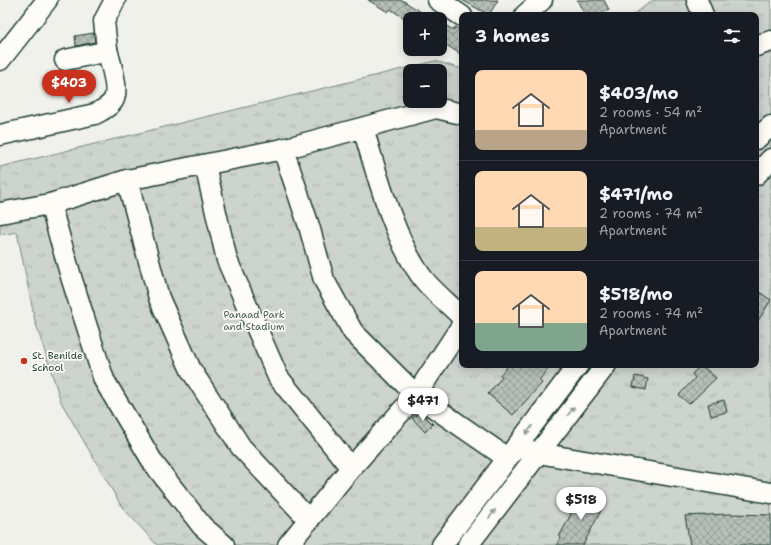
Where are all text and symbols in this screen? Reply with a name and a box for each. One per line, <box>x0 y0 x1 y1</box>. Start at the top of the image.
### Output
map controls <box>403 12 447 108</box>
button: + <box>403 12 447 56</box>
text: 3 homes <box>475 25 550 47</box>
icon: filters <box>721 25 743 47</box>
button: − <box>403 64 447 108</box>
pin: $403 <box>45 70 93 104</box>
text: $403 <box>51 74 87 91</box>
text: $403/mo <box>599 82 678 104</box>
icon: home <box>507 86 555 134</box>
text: 2 rooms · 54 m² <box>599 104 702 121</box>
text: Apartment <box>599 121 667 138</box>
text: $471/mo <box>599 183 673 205</box>
icon: home <box>507 187 555 235</box>
text: 2 rooms · 74 m² <box>599 205 703 222</box>
text: Apartment <box>599 222 667 239</box>
text: $518/mo <box>599 283 673 305</box>
icon: home <box>507 287 555 335</box>
text: 2 rooms · 74 m² <box>599 305 703 322</box>
park label: Panaad Park and Stadium <box>223 308 285 333</box>
text: Apartment <box>599 322 667 339</box>
place label: St. Benilde School <box>32 349 83 374</box>
marker: St. Benilde School <box>19 356 29 366</box>
pin: $471 <box>399 388 447 422</box>
text: $471 <box>407 392 439 409</box>
one-way arrow <box>566 405 575 416</box>
one-way arrow <box>525 424 534 435</box>
pin: $518 <box>557 487 605 521</box>
text: $518 <box>565 491 597 508</box>
one-way arrow <box>487 508 496 519</box>

